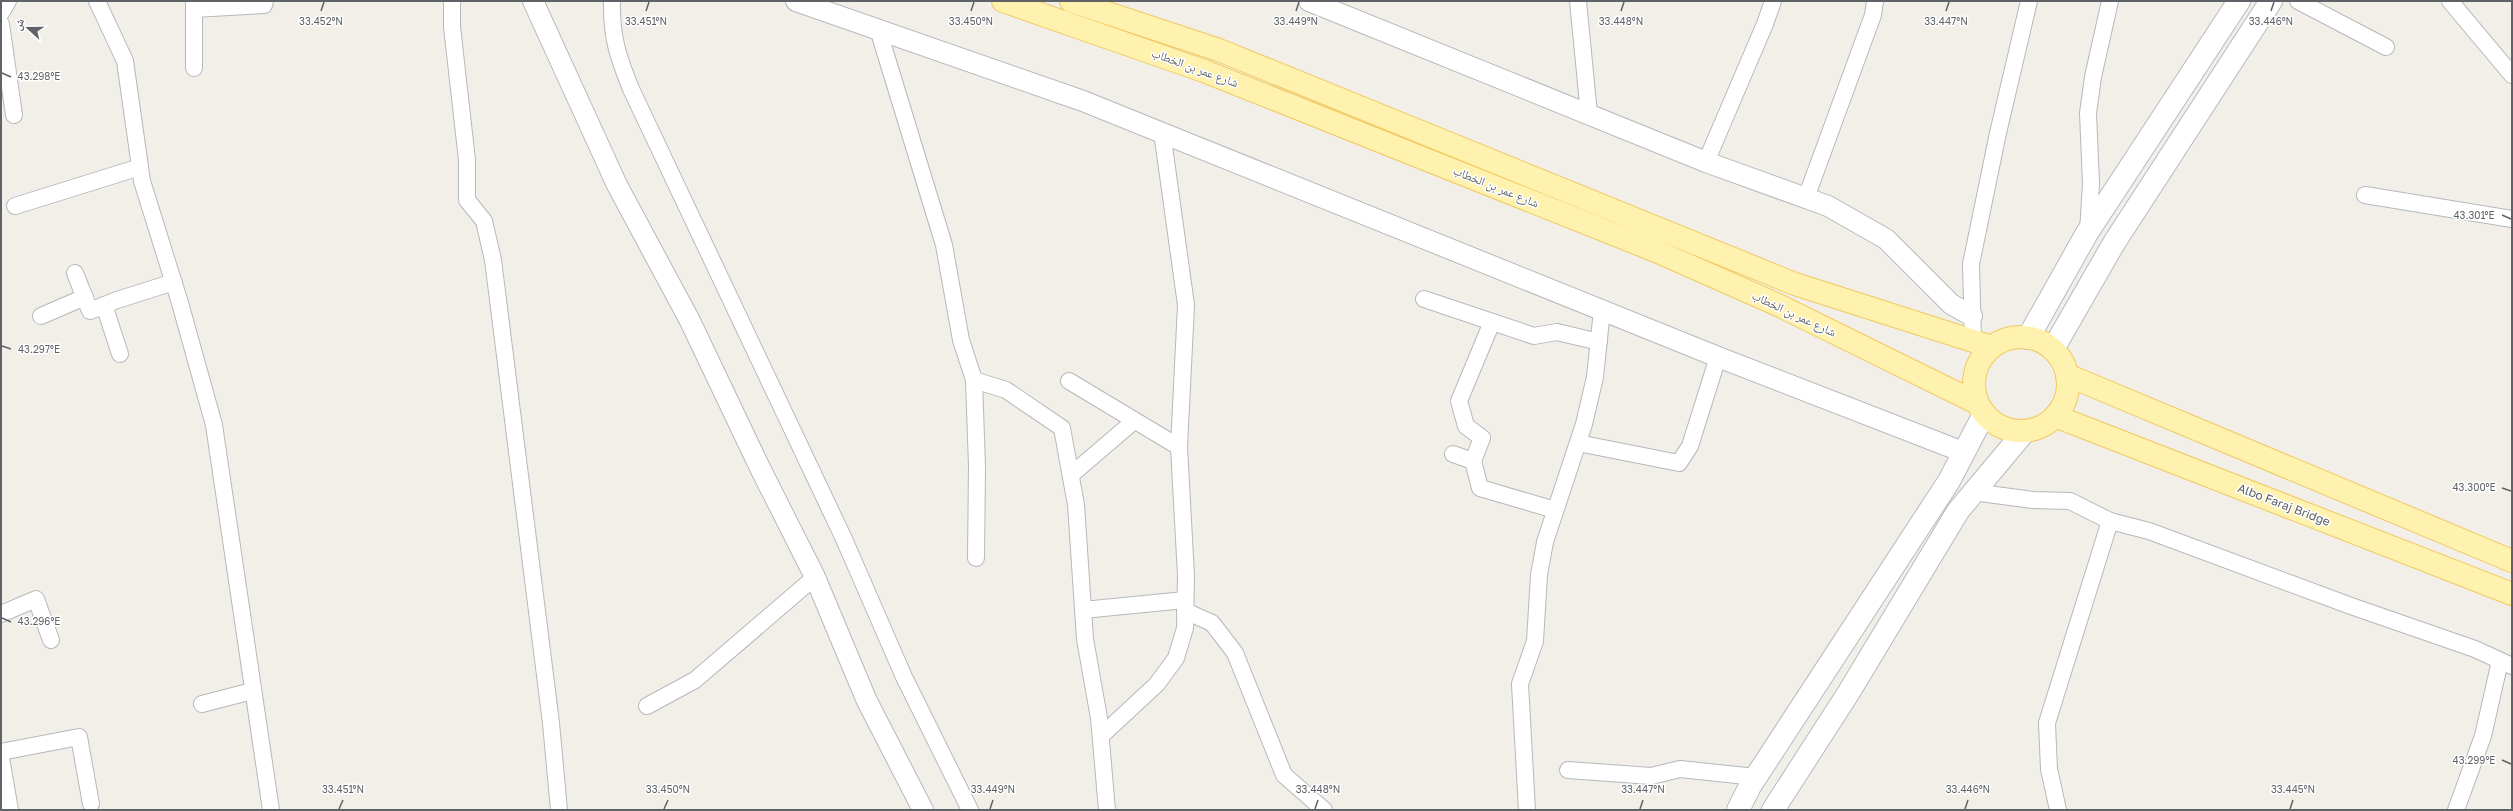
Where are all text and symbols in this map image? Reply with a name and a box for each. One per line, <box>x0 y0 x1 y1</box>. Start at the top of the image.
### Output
north arrow <box>8 8 48 48</box>
text: 33.452°N <box>299 15 343 27</box>
text: 33.451°N <box>625 15 667 27</box>
text: 33.450°N <box>949 15 993 27</box>
text: 33.449°N <box>1274 15 1318 27</box>
text: 33.448°N <box>1599 15 1643 27</box>
text: 33.447°N <box>1924 15 1968 27</box>
text: 33.446°N <box>2249 15 2293 27</box>
text: ش <box>10 16 28 33</box>
street label: شارع عمر بن الخطاب <box>1149 45 1241 91</box>
text: 43.298°E <box>18 70 60 82</box>
street label: شارع عمر بن الخطاب <box>1451 162 1541 212</box>
text: 43.301°E <box>2453 209 2495 221</box>
street label: شارع عمر بن الخطاب <box>1749 287 1839 341</box>
text: 43.297°E <box>18 343 60 355</box>
street label: Albo Faraj Bridge <box>2236 480 2333 529</box>
text: 43.300°E <box>2452 481 2496 493</box>
text: 43.296°E <box>18 615 60 627</box>
text: 43.299°E <box>2453 754 2495 766</box>
text: 33.451°N <box>322 783 364 795</box>
text: 33.450°N <box>646 783 690 795</box>
text: 33.449°N <box>971 783 1015 795</box>
text: 33.448°N <box>1296 783 1340 795</box>
text: 33.447°N <box>1621 783 1665 795</box>
text: 33.446°N <box>1946 783 1990 795</box>
text: 33.445°N <box>2271 783 2315 795</box>

